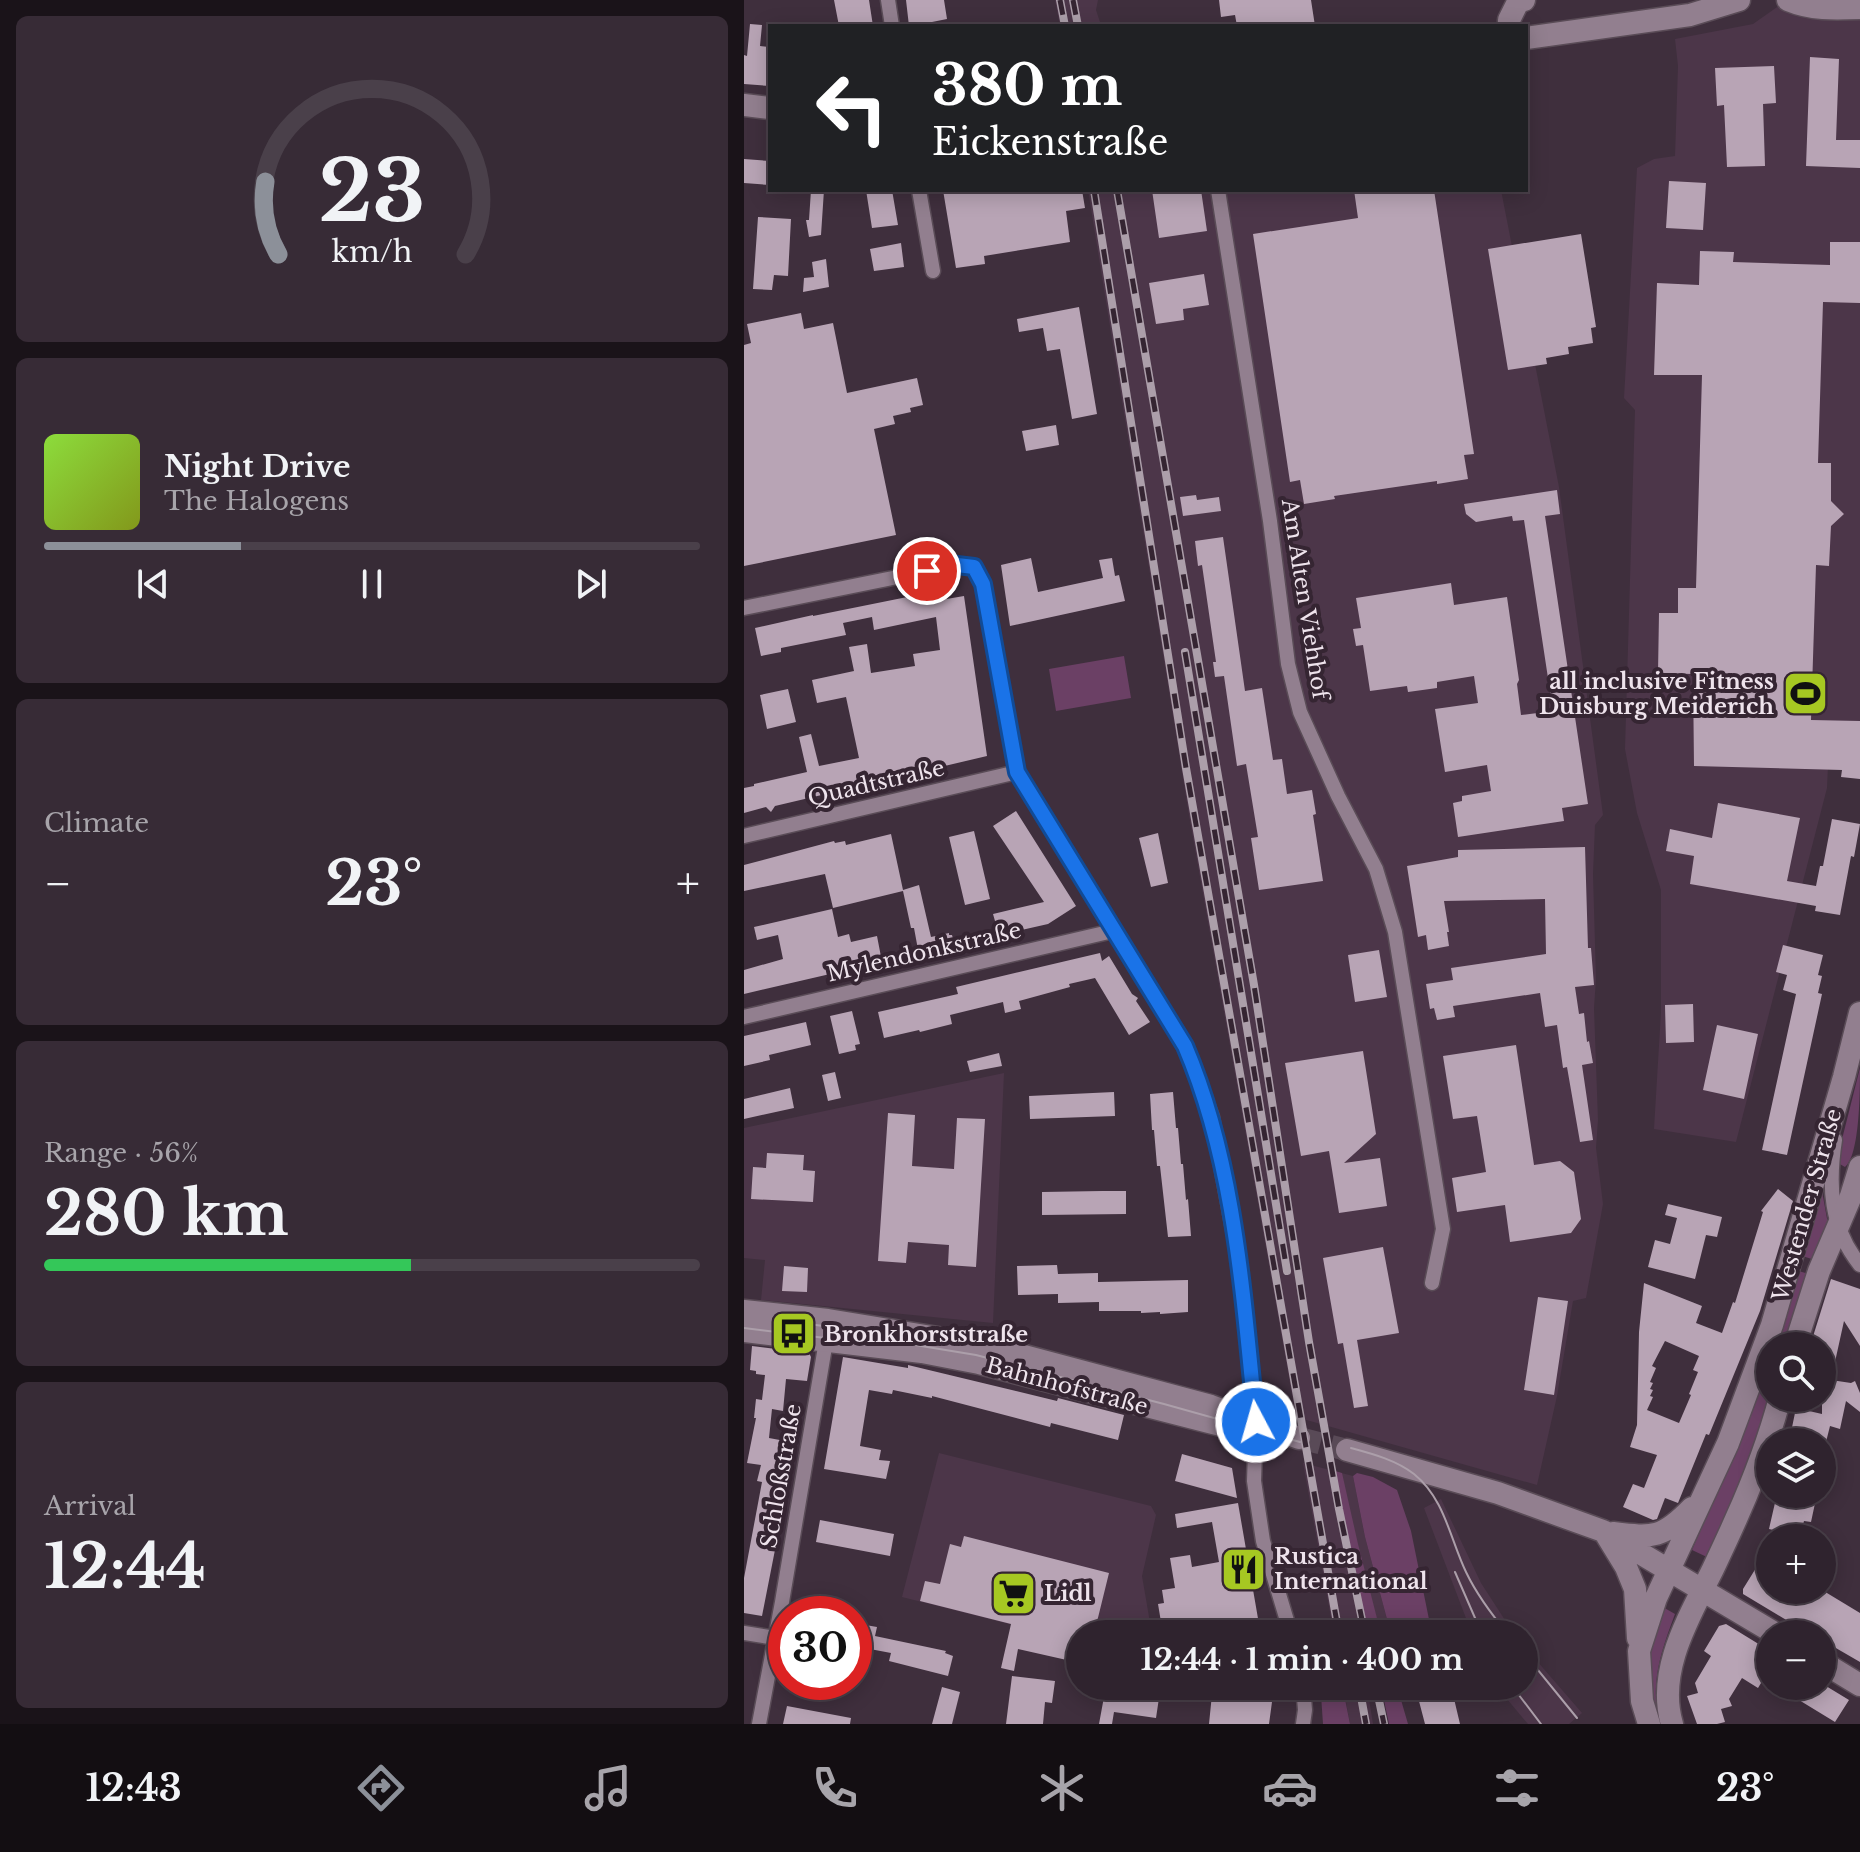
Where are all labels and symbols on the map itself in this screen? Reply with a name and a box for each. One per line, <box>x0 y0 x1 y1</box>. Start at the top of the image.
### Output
street label: Am Alten Viehhof <box>1276 496 1335 704</box>
pin <box>893 537 961 605</box>
place label: all inclusive Fitness Duisburg Meiderich <box>1539 668 1774 720</box>
sports icon: all inclusive Fitness Duisburg Meiderich <box>1781 670 1829 718</box>
street label: Quadtstraße <box>805 754 947 812</box>
street label: Mylendonkstraße <box>824 917 1024 987</box>
street label: Westender Straße <box>1766 1106 1847 1305</box>
bus stop icon: Bronkhorststraße <box>769 1310 817 1358</box>
place label: Bronkhorststraße <box>824 1321 1028 1348</box>
street label: Bahnhofstraße <box>983 1351 1151 1421</box>
position arrow <box>1214 1380 1298 1464</box>
street label: Schloßstraße <box>755 1402 807 1550</box>
place label: Rustica International <box>1274 1543 1428 1595</box>
restaurant icon: Rustica International <box>1219 1545 1267 1593</box>
supermarket icon: Lidl <box>989 1569 1037 1617</box>
place label: Lidl <box>1044 1580 1092 1607</box>
speed limit sign: 30 <box>768 1596 872 1700</box>

